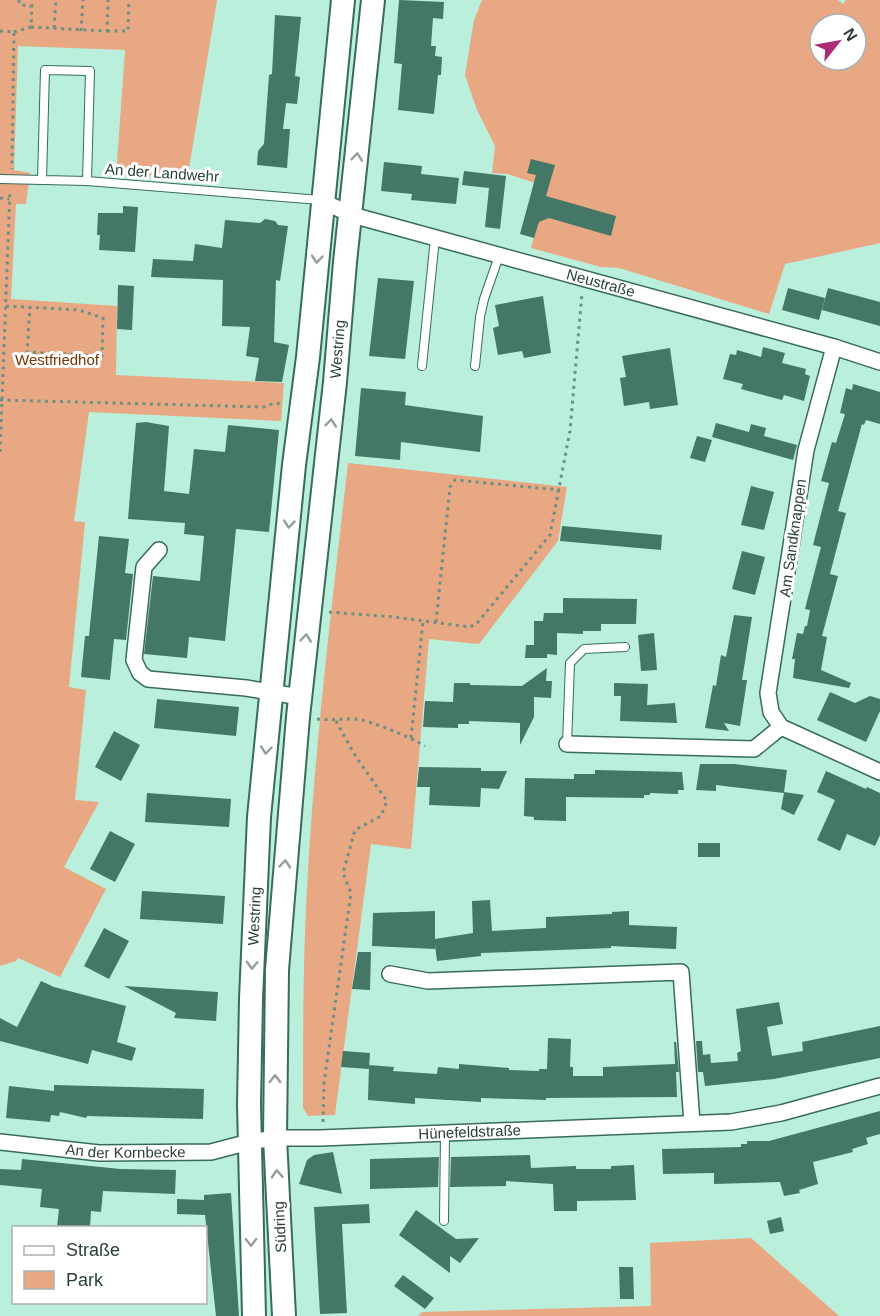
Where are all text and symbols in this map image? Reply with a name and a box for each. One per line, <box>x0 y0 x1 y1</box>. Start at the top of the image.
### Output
north arrow <box>808 12 868 72</box>
text: N <box>840 25 861 44</box>
one-way arrow <box>350 153 363 162</box>
street label: An der Landwehr <box>104 160 220 185</box>
one-way arrow <box>311 254 324 263</box>
street label: Neustraße <box>565 265 637 300</box>
street label: Westring <box>326 319 348 379</box>
park label: Westfriedhof <box>15 351 100 368</box>
one-way arrow <box>324 418 337 427</box>
street label: Am Sandknappen <box>776 478 809 598</box>
one-way arrow <box>283 519 296 528</box>
one-way arrow <box>299 634 312 643</box>
one-way arrow <box>260 745 273 754</box>
one-way arrow <box>278 860 291 869</box>
street label: Westring <box>244 886 264 946</box>
one-way arrow <box>246 961 259 970</box>
one-way arrow <box>269 1075 282 1084</box>
street label: Hünefeldstraße <box>418 1121 521 1142</box>
street label: An der Kornbecke <box>65 1140 186 1161</box>
one-way arrow <box>270 1169 283 1178</box>
street label: Südring <box>270 1201 289 1253</box>
legend <box>12 1226 207 1304</box>
one-way arrow <box>245 1238 257 1247</box>
text: Straße <box>66 1240 120 1260</box>
text: Park <box>66 1270 104 1290</box>

